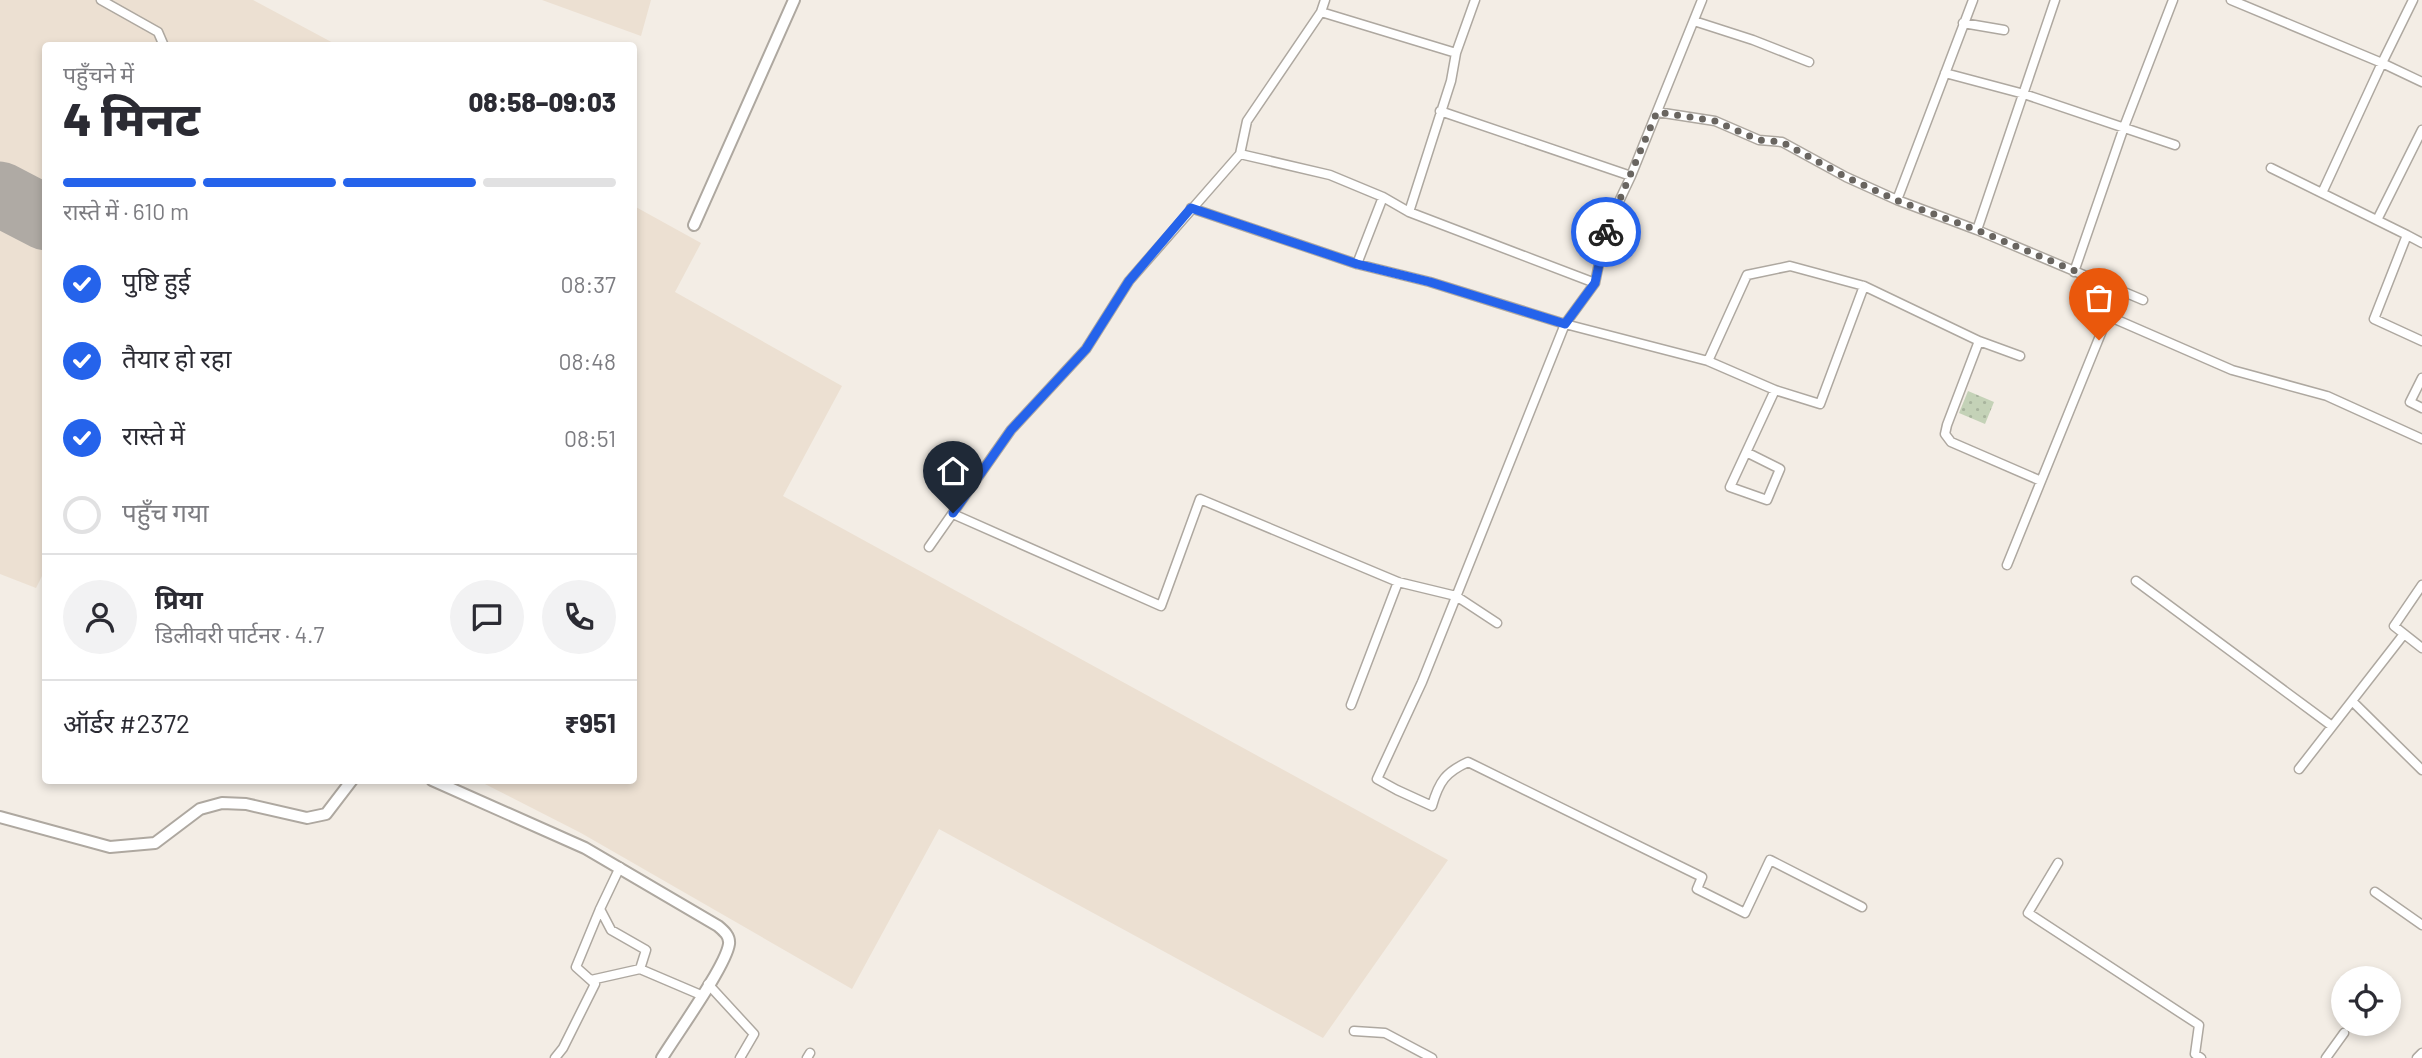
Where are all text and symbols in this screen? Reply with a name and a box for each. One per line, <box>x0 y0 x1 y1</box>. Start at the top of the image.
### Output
text: पहुँचने में <box>63 60 134 88</box>
text: 08:58–09:03 <box>469 86 616 117</box>
text: 4 मिनट <box>63 90 200 145</box>
text: रास्ते में · 610 m <box>63 197 189 225</box>
courier <box>1571 197 1641 267</box>
icon: bike <box>1587 213 1625 251</box>
icon: check <box>63 265 101 303</box>
text: पुष्टि हुई <box>122 265 190 296</box>
pin <box>2069 268 2129 340</box>
text: 08:37 <box>561 270 616 298</box>
icon: bag <box>2080 279 2118 317</box>
icon: check <box>63 342 101 380</box>
text: तैयार हो रहा <box>122 342 231 373</box>
text: 08:48 <box>559 347 616 375</box>
icon: check <box>63 419 101 457</box>
text: रास्ते में <box>122 419 185 450</box>
text: 08:51 <box>564 424 616 452</box>
pin <box>923 441 983 513</box>
icon: home <box>934 452 972 490</box>
text: पहुँच गया <box>122 496 209 527</box>
button: person <box>63 580 137 654</box>
button: chat <box>450 580 524 654</box>
button: phone <box>542 580 616 654</box>
text: प्रिया <box>155 583 203 614</box>
text: डिलीवरी पार्टनर · 4.7 <box>155 620 324 648</box>
text: ऑर्डर #2372 <box>63 707 190 738</box>
text: ₹951 <box>564 707 616 738</box>
map controls <box>2331 966 2401 1036</box>
button: locate <box>2331 966 2401 1036</box>

